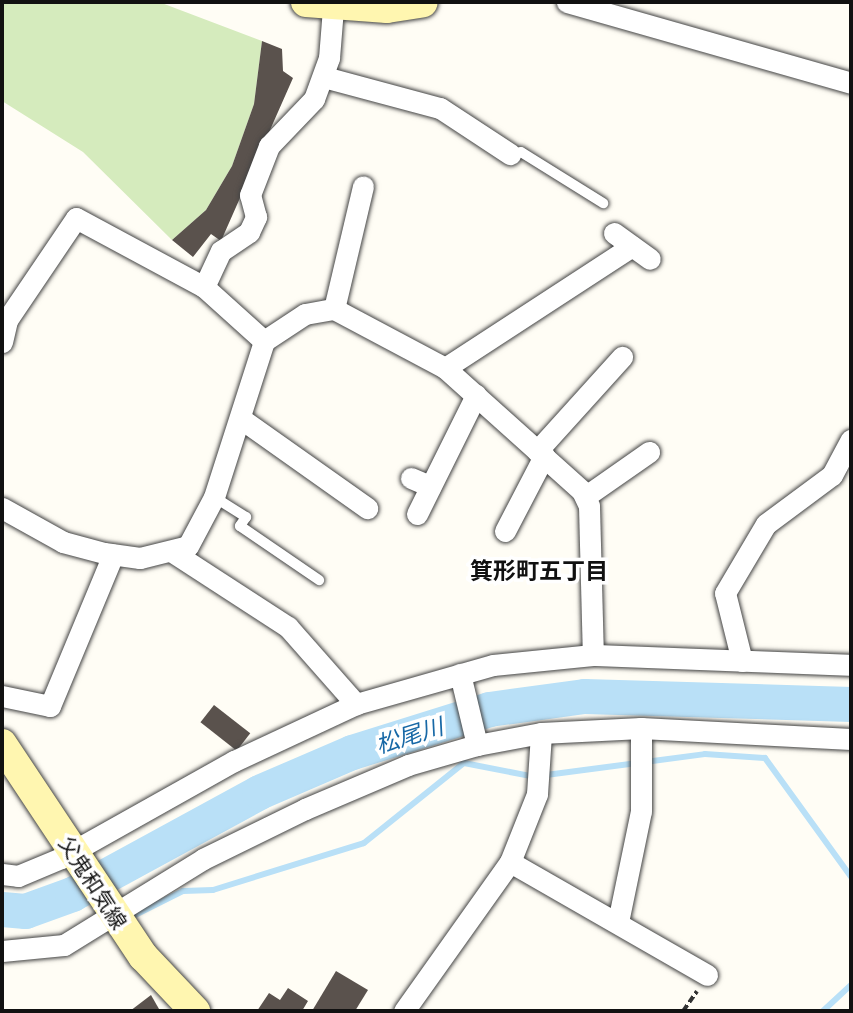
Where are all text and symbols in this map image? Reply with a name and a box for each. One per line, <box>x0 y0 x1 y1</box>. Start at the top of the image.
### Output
district label: 箕形町五丁目 <box>470 555 608 583</box>
water label: 松尾川 <box>372 711 446 757</box>
street label: 父鬼和気線 <box>55 831 133 933</box>

